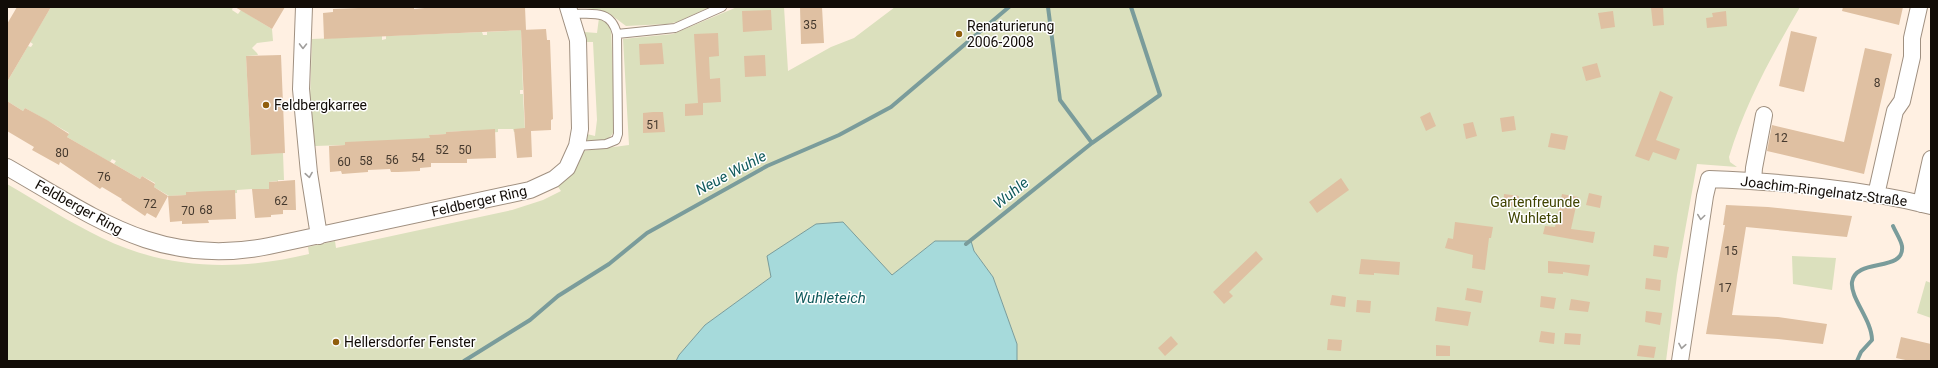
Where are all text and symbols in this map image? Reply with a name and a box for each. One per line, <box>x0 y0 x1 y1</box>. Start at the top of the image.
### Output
house number: 35 <box>803 18 817 32</box>
place label: Renaturierung 2006-2008 <box>967 18 1054 50</box>
marker: Renaturierung 2006-2008 <box>954 29 964 39</box>
one-way arrow <box>299 43 307 49</box>
house number: 8 <box>1874 76 1881 90</box>
place label: Feldbergkarree <box>274 97 367 113</box>
marker: Feldbergkarree <box>261 100 271 110</box>
house number: 51 <box>646 118 660 132</box>
house number: 12 <box>1774 131 1788 145</box>
house number: 52 <box>435 143 449 157</box>
house number: 50 <box>458 143 472 157</box>
house number: 80 <box>55 146 69 160</box>
water label: Neue Wuhle <box>693 147 770 199</box>
house number: 54 <box>411 151 425 165</box>
house number: 56 <box>385 153 399 167</box>
house number: 58 <box>359 154 373 168</box>
house number: 60 <box>337 155 351 169</box>
house number: 76 <box>97 170 111 184</box>
one-way arrow <box>305 172 313 179</box>
water label: Wuhle <box>990 173 1032 213</box>
street label: Joachim-Ringelnatz-Straße <box>1740 173 1908 209</box>
street label: Feldberger Ring <box>33 176 125 238</box>
street label: Feldberger Ring <box>430 182 528 220</box>
house number: 62 <box>274 194 288 208</box>
park label: Gartenfreunde Wuhletal <box>1490 194 1580 226</box>
house number: 72 <box>143 197 157 211</box>
house number: 68 <box>199 203 213 217</box>
house number: 70 <box>181 204 195 218</box>
one-way arrow <box>1698 214 1706 220</box>
house number: 15 <box>1724 244 1738 258</box>
house number: 17 <box>1718 281 1732 295</box>
water label: Wuhleteich <box>794 289 866 307</box>
place label: Hellersdorfer Fenster <box>344 334 476 350</box>
marker: Hellersdorfer Fenster <box>331 337 341 347</box>
one-way arrow <box>1678 343 1687 349</box>

